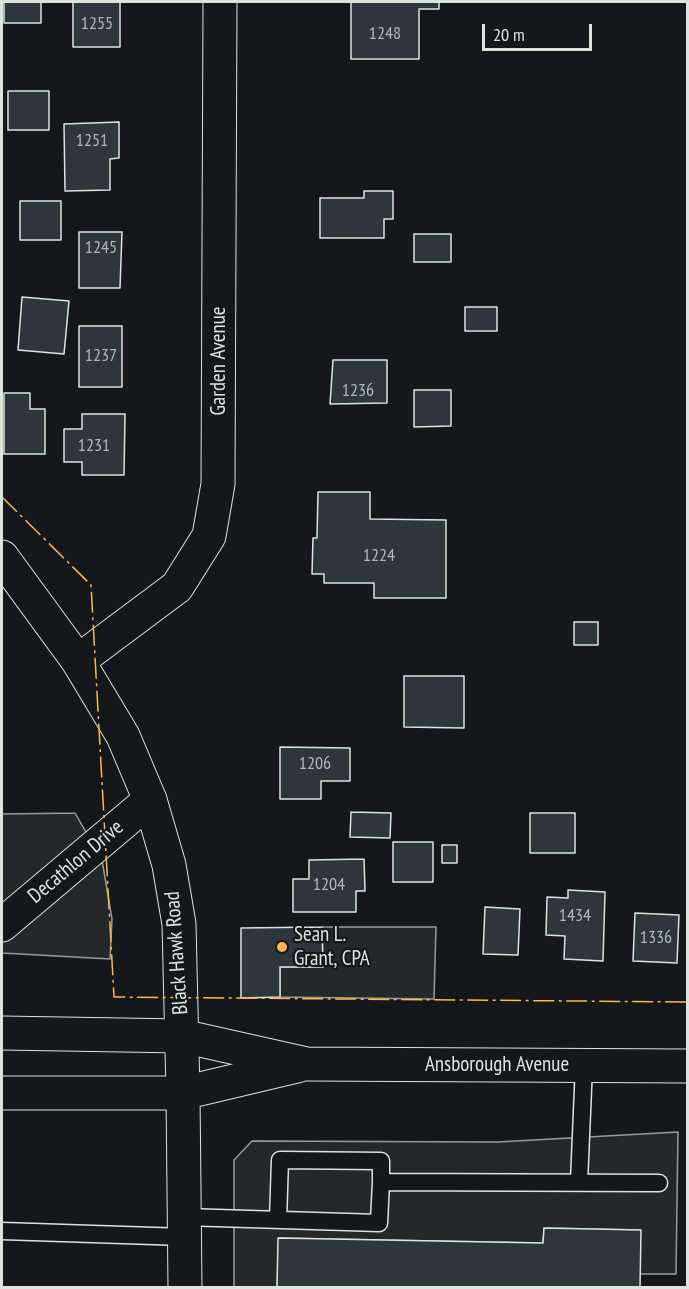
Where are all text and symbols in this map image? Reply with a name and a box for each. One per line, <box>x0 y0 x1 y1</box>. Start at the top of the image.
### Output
scale bar <box>485 12 594 50</box>
house number: 1255 <box>81 13 113 35</box>
house number: 1248 <box>369 23 401 45</box>
text: 20 m <box>493 23 525 46</box>
house number: 1251 <box>76 130 108 152</box>
house number: 1245 <box>85 237 117 259</box>
street label: Garden Avenue <box>206 306 232 416</box>
house number: 1237 <box>85 345 117 367</box>
house number: 1236 <box>342 380 374 402</box>
house number: 1231 <box>78 435 110 457</box>
house number: 1224 <box>363 545 395 567</box>
house number: 1206 <box>299 753 331 775</box>
street label: Decathlon Drive <box>23 815 129 909</box>
house number: 1204 <box>313 874 345 896</box>
street label: Black Hawk Road <box>160 890 194 1016</box>
house number: 1434 <box>559 905 591 927</box>
place label: Sean L. Grant, CPA <box>294 922 370 972</box>
house number: 1336 <box>640 927 672 949</box>
marker: Sean L. Grant, CPA <box>275 940 289 954</box>
street label: Ansborough Avenue <box>425 1052 569 1078</box>

